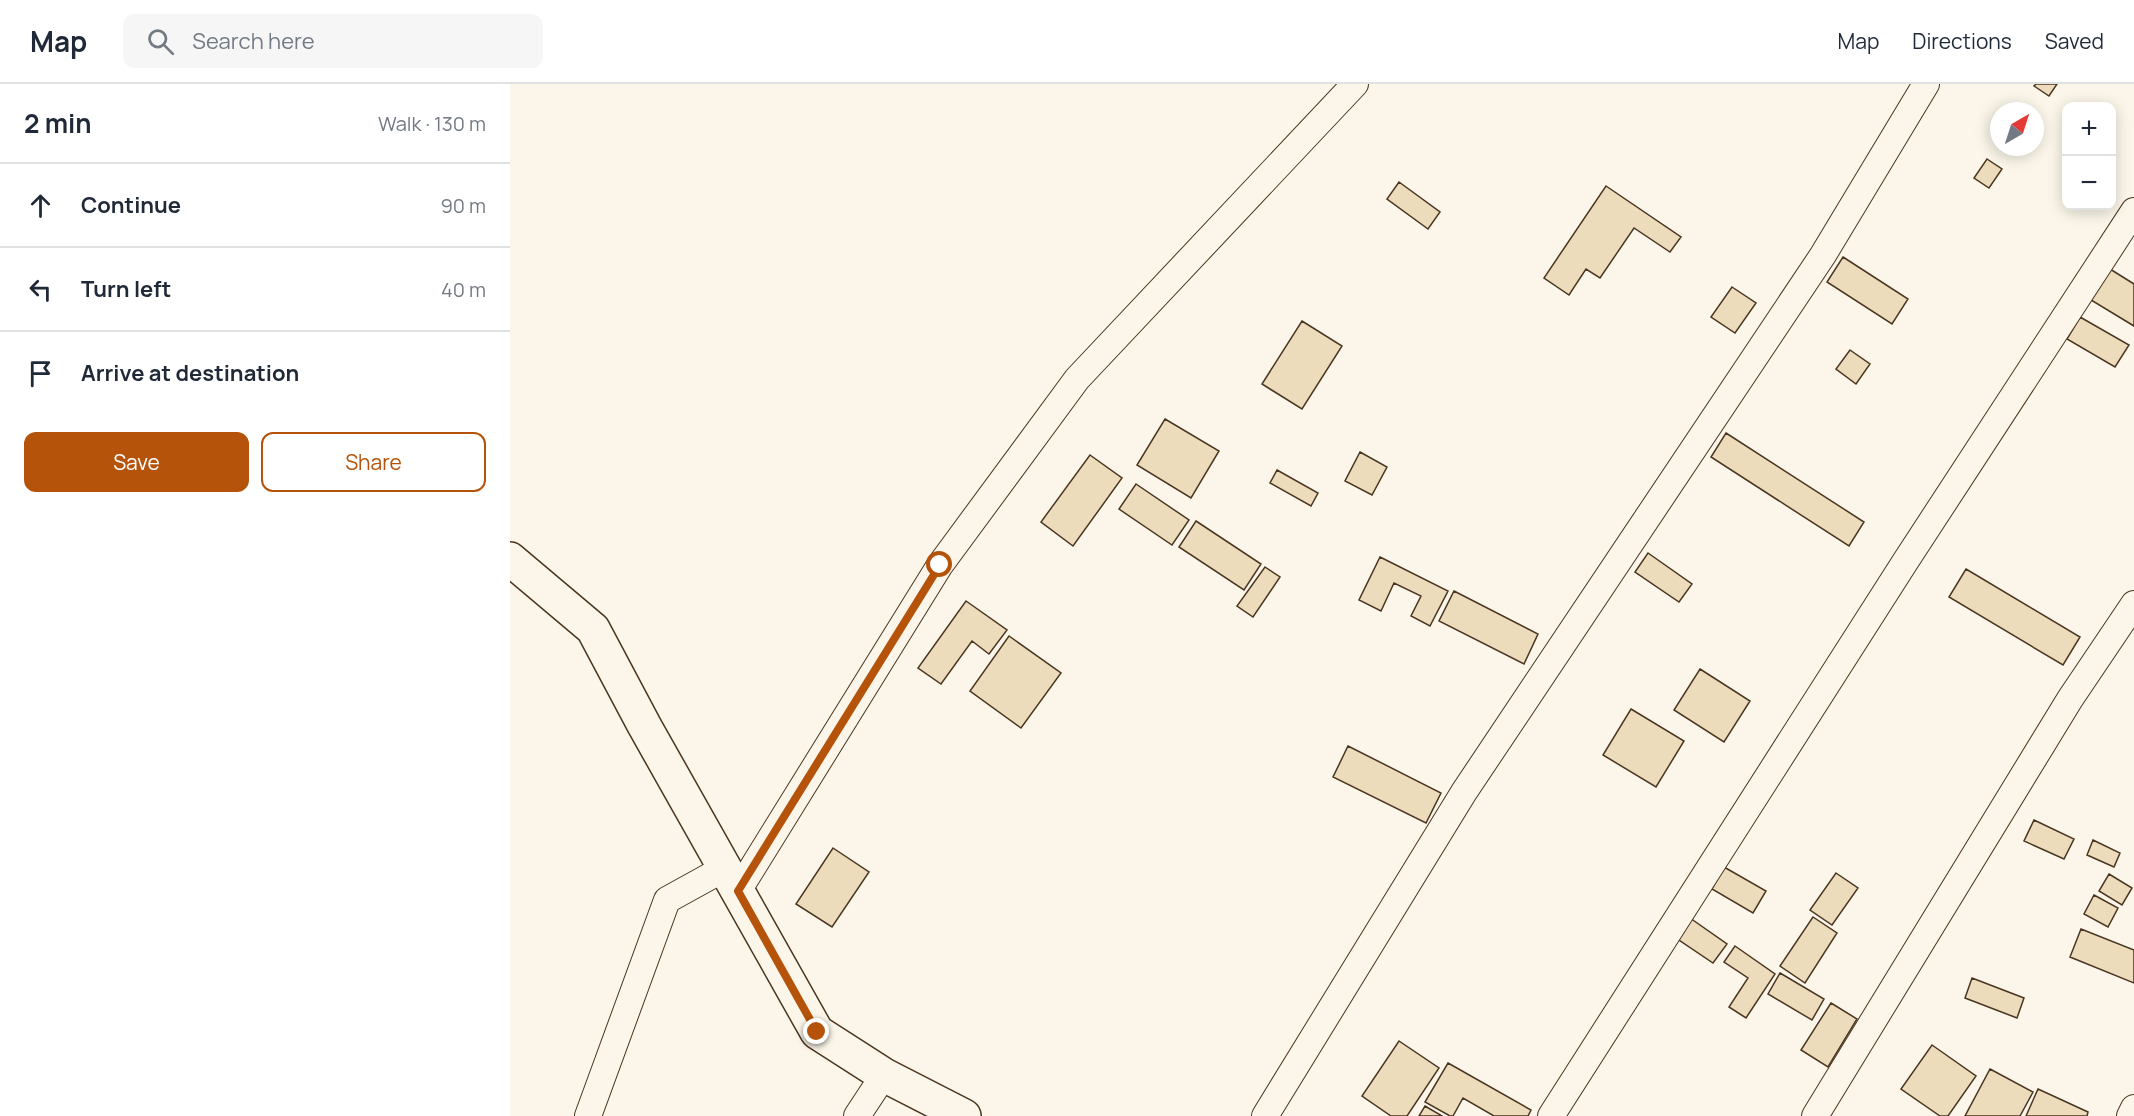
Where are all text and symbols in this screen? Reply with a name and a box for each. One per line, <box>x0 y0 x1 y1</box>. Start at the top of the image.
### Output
search box <box>123 14 543 68</box>
text: Map <box>30 22 87 60</box>
icon: search <box>144 25 177 58</box>
text: Search here <box>192 26 315 56</box>
text: Map <box>1838 27 1879 55</box>
text: Directions <box>1912 27 2012 55</box>
text: Saved <box>2045 27 2104 55</box>
north arrow <box>1990 102 2044 156</box>
map controls <box>2062 102 2116 210</box>
button: + <box>2062 102 2116 156</box>
text: 2 min <box>24 105 92 141</box>
text: Walk · 130 m <box>378 110 486 137</box>
button: − <box>2062 156 2116 210</box>
icon: ahead <box>24 189 57 222</box>
text: Continue <box>81 190 181 220</box>
text: 90 m <box>440 192 486 219</box>
icon: left <box>24 273 57 306</box>
text: Turn left <box>81 274 171 304</box>
text: 40 m <box>441 276 486 303</box>
icon: arrive <box>24 357 57 390</box>
text: Arrive at destination <box>81 358 299 388</box>
button: Save <box>24 432 249 492</box>
button: Share <box>261 432 486 492</box>
route start <box>926 551 952 577</box>
route end <box>803 1018 829 1044</box>

